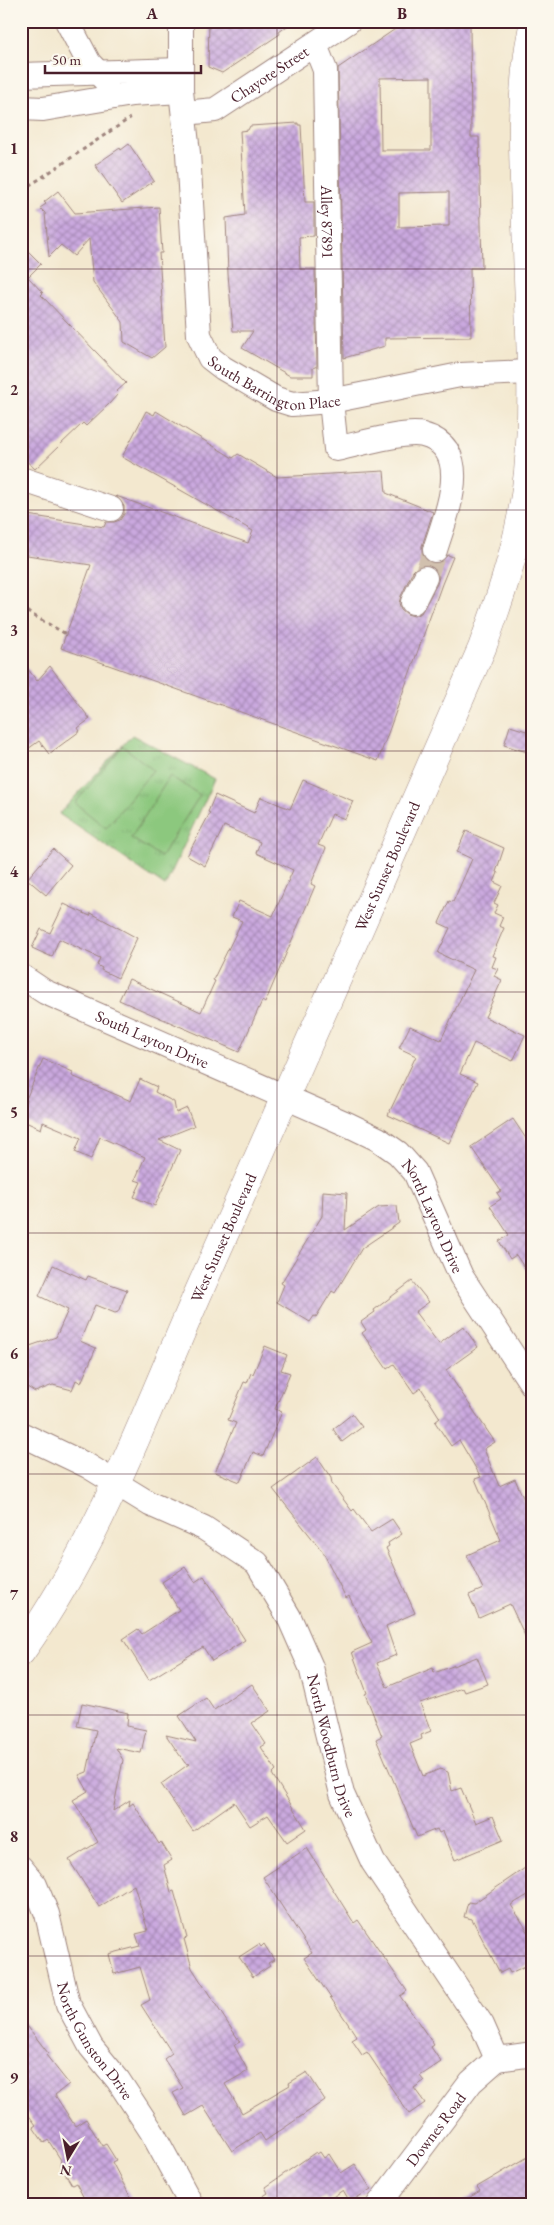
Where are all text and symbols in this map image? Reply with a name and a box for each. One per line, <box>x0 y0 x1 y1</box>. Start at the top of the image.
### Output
text: A <box>145 3 158 24</box>
text: B <box>397 3 407 24</box>
street label: Chayote Street <box>226 40 312 108</box>
scale bar <box>45 42 201 74</box>
text: 50 m <box>52 50 81 69</box>
text: 1 <box>10 138 18 159</box>
street label: Alley 87891 <box>317 184 339 259</box>
street label: South Barrington Place <box>204 350 342 415</box>
text: 2 <box>10 379 19 400</box>
text: 3 <box>10 620 18 641</box>
street label: West Sunset Boulevard <box>349 797 425 934</box>
text: 4 <box>10 861 19 882</box>
street label: South Layton Drive <box>92 1005 212 1073</box>
text: 5 <box>10 1102 18 1123</box>
street label: North Layton Drive <box>397 1154 469 1276</box>
street label: West Sunset Boulevard <box>185 1169 261 1305</box>
text: 6 <box>10 1343 19 1364</box>
text: 7 <box>10 1584 19 1605</box>
street label: North Woodburn Drive <box>303 1672 362 1820</box>
text: 8 <box>10 1826 18 1847</box>
street label: North Gunston Drive <box>53 1980 138 2104</box>
text: 9 <box>10 2067 19 2088</box>
street label: Downes Road <box>401 2087 471 2170</box>
north arrow <box>42 2132 92 2182</box>
text: N <box>58 2161 73 2181</box>

